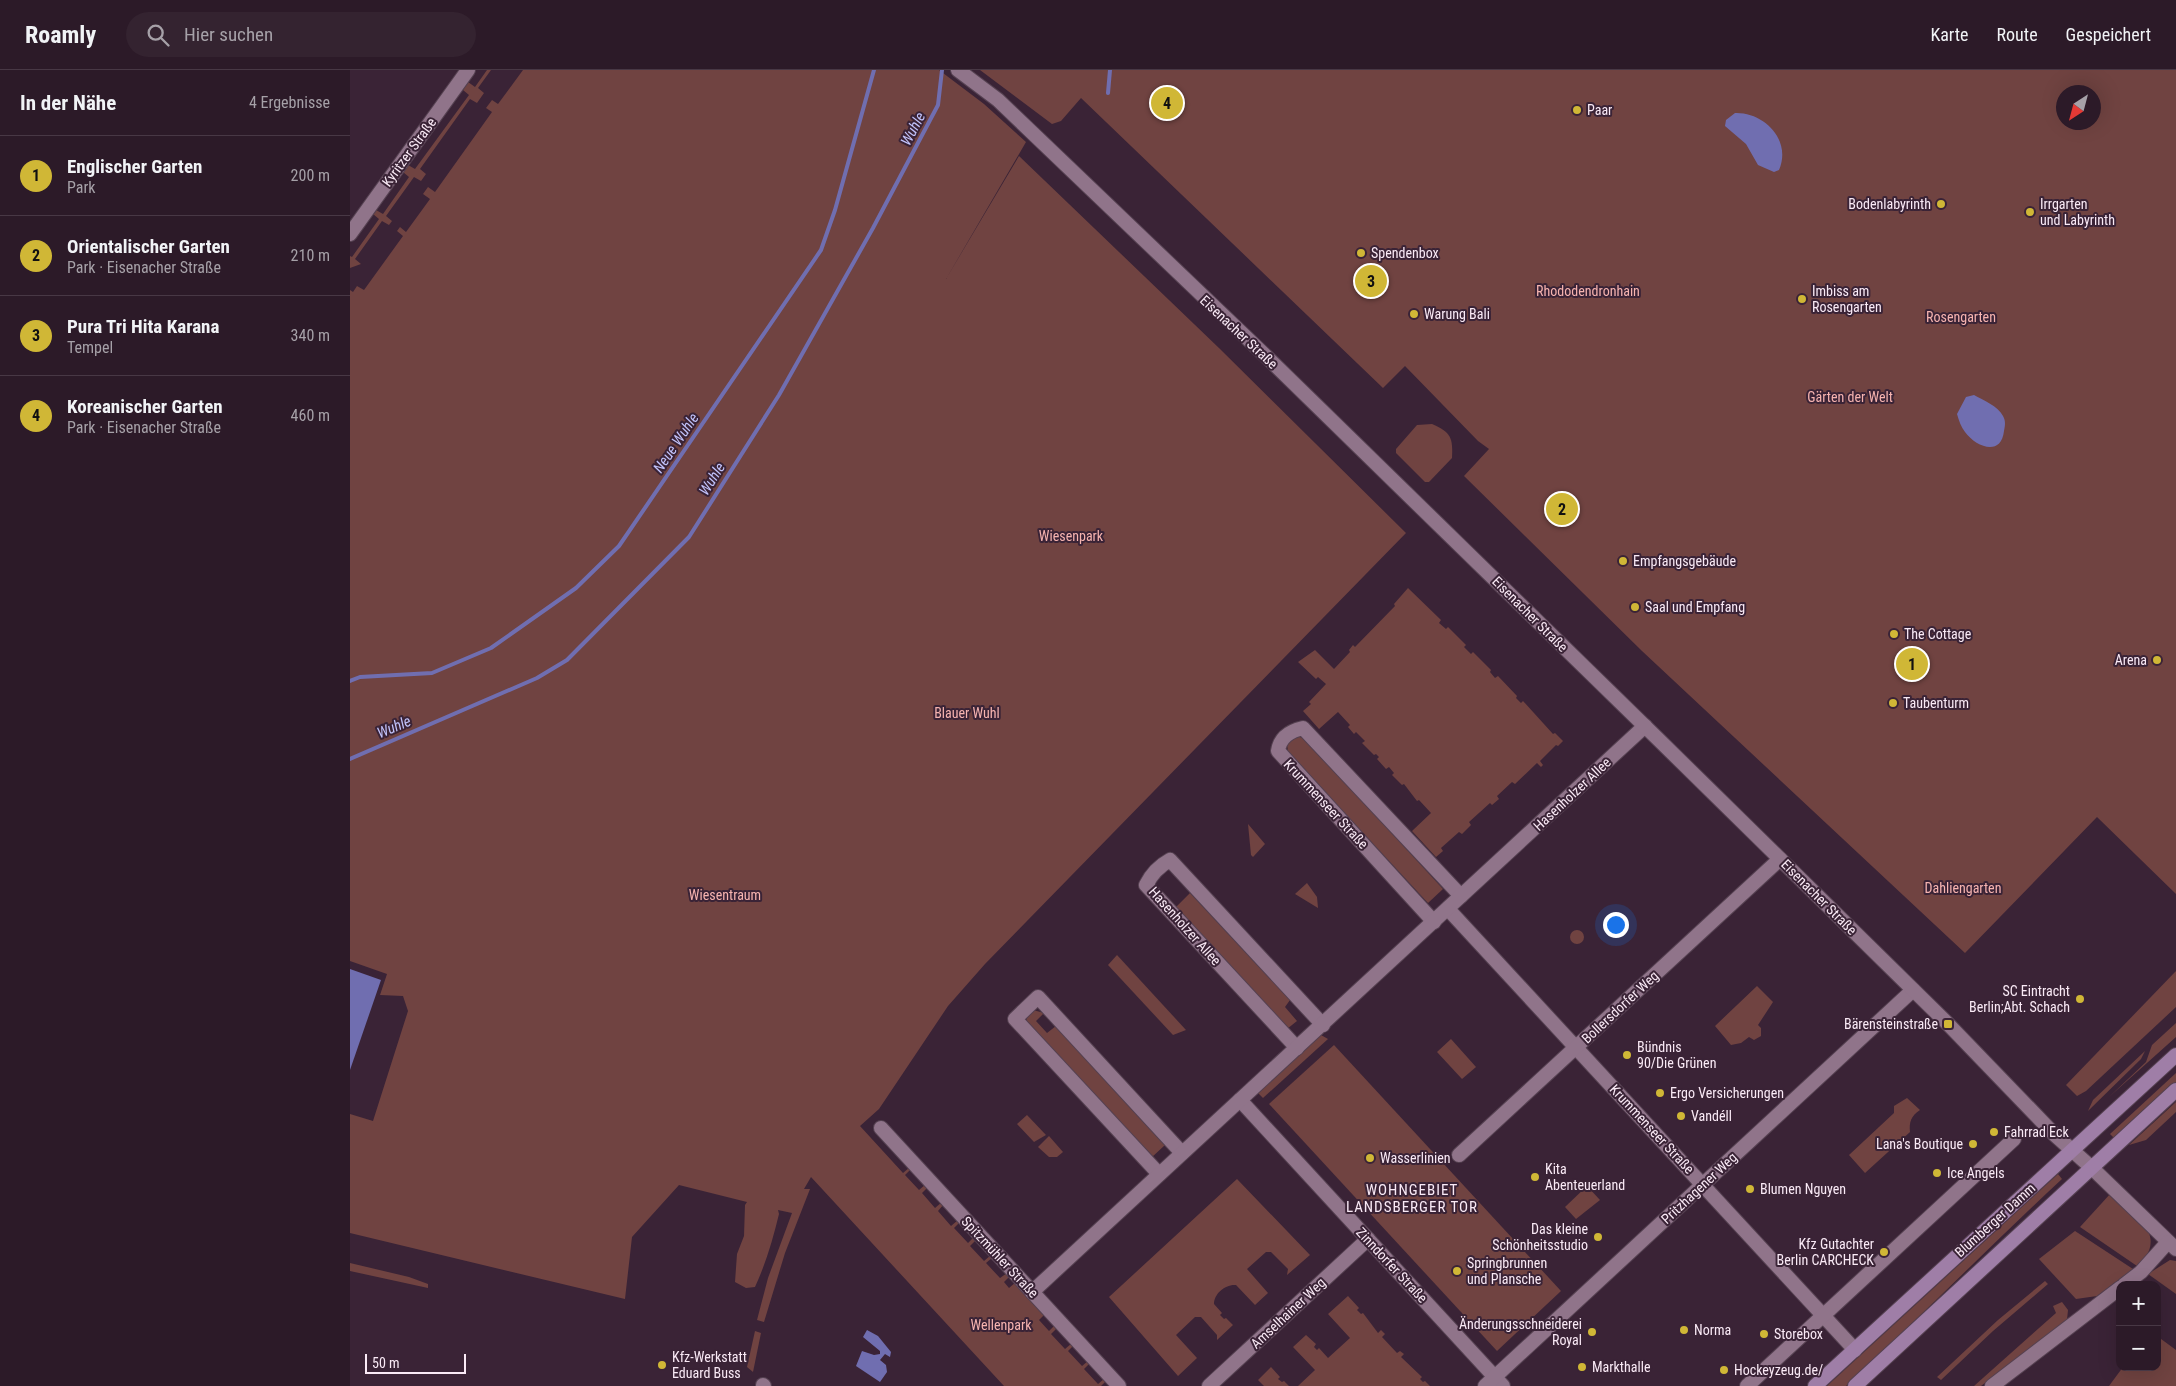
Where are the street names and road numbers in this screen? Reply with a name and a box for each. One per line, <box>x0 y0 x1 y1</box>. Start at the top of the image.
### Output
street label: Kyritzer Straße <box>379 114 439 189</box>
street label: Eisenacher Straße <box>1197 292 1281 372</box>
street label: Eisenacher Straße <box>1489 573 1571 655</box>
street label: Hasenholzer Allee <box>1530 754 1614 834</box>
street label: Krummenseer Straße <box>1281 756 1372 852</box>
street label: Eisenacher Straße <box>1778 856 1860 938</box>
street label: Hasenholzer Allee <box>1146 884 1225 969</box>
street label: Bollersdorfer Weg <box>1578 967 1662 1047</box>
street label: Krummenseer Straße <box>1607 1081 1698 1177</box>
street label: Pritzhagener Weg <box>1658 1149 1740 1227</box>
street label: Blumberger Damm <box>1952 1180 2038 1260</box>
street label: Spitzmühler Straße <box>958 1213 1042 1301</box>
street label: Zinndorfer Straße <box>1353 1224 1431 1306</box>
street label: Amselhainer Weg <box>1247 1274 1329 1352</box>

